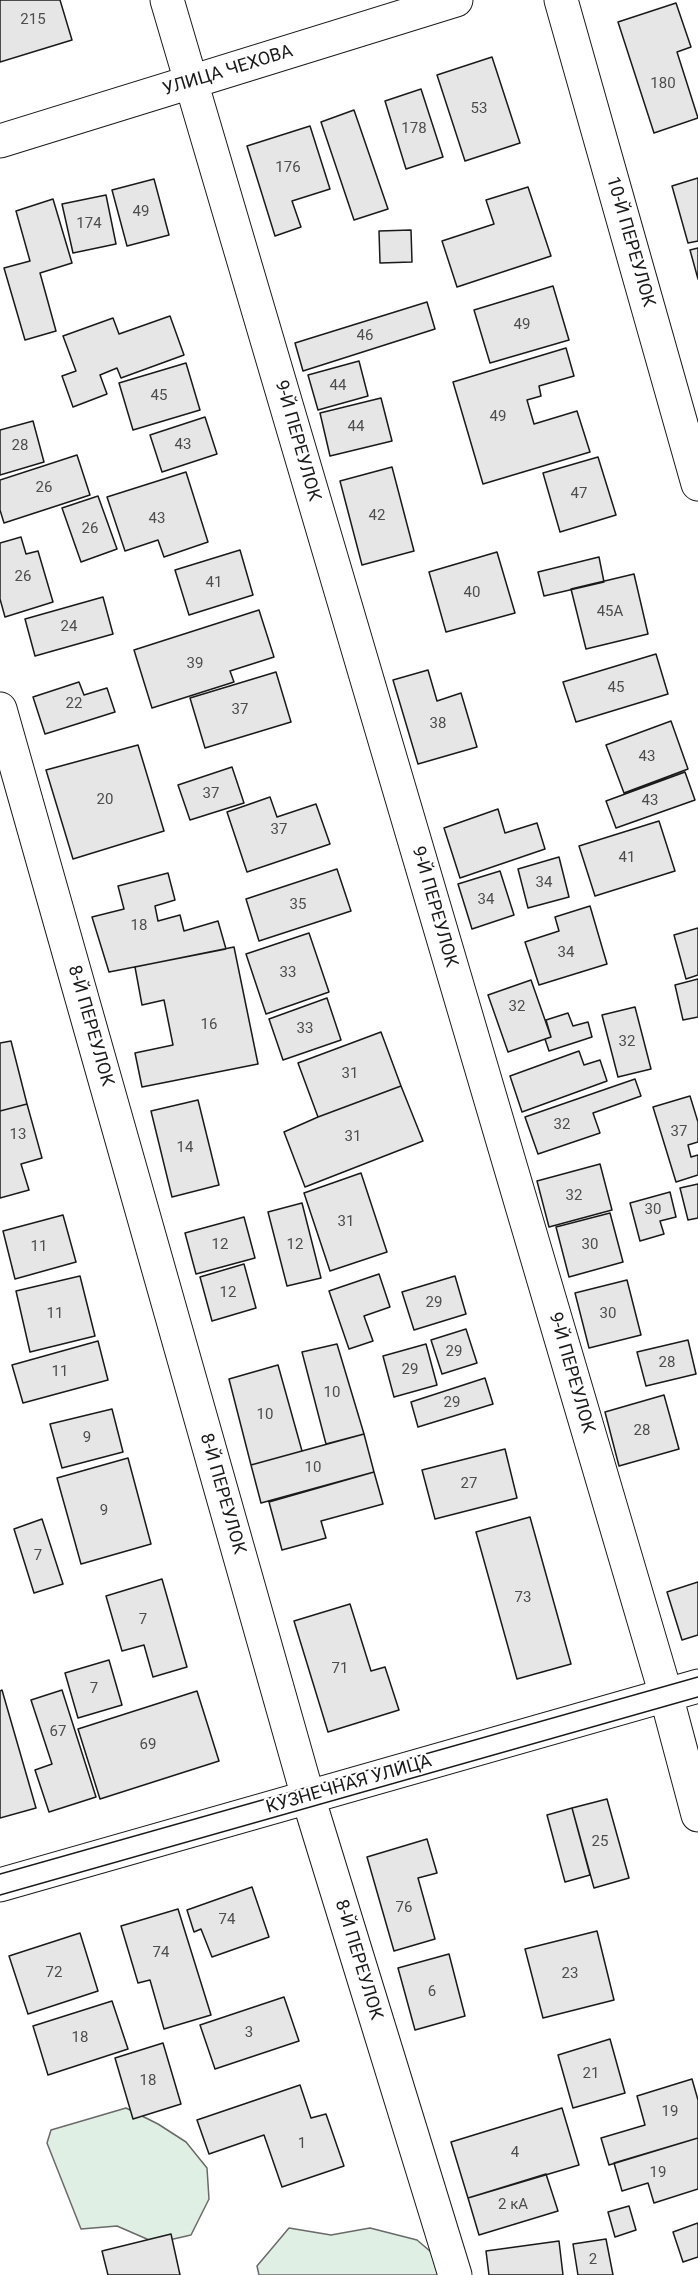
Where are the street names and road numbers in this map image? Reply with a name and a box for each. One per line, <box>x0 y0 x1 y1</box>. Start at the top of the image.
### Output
street label: УЛИЦА ЧЕХОВА <box>160 41 296 101</box>
street label: 10-Й ПЕРЕУЛОК <box>601 174 659 310</box>
street label: 9-Й ПЕРЕУЛОК <box>269 378 325 504</box>
street label: 9-Й ПЕРЕУЛОК <box>406 844 462 970</box>
street label: 8-Й ПЕРЕУЛОК <box>62 963 118 1089</box>
street label: 9-Й ПЕРЕУЛОК <box>543 1310 599 1436</box>
street label: 8-Й ПЕРЕУЛОК <box>194 1431 250 1557</box>
street label: КУЗНЕЧНАЯ УЛИЦА <box>264 1751 434 1819</box>
street label: 8-Й ПЕРЕУЛОК <box>329 1897 387 2023</box>

